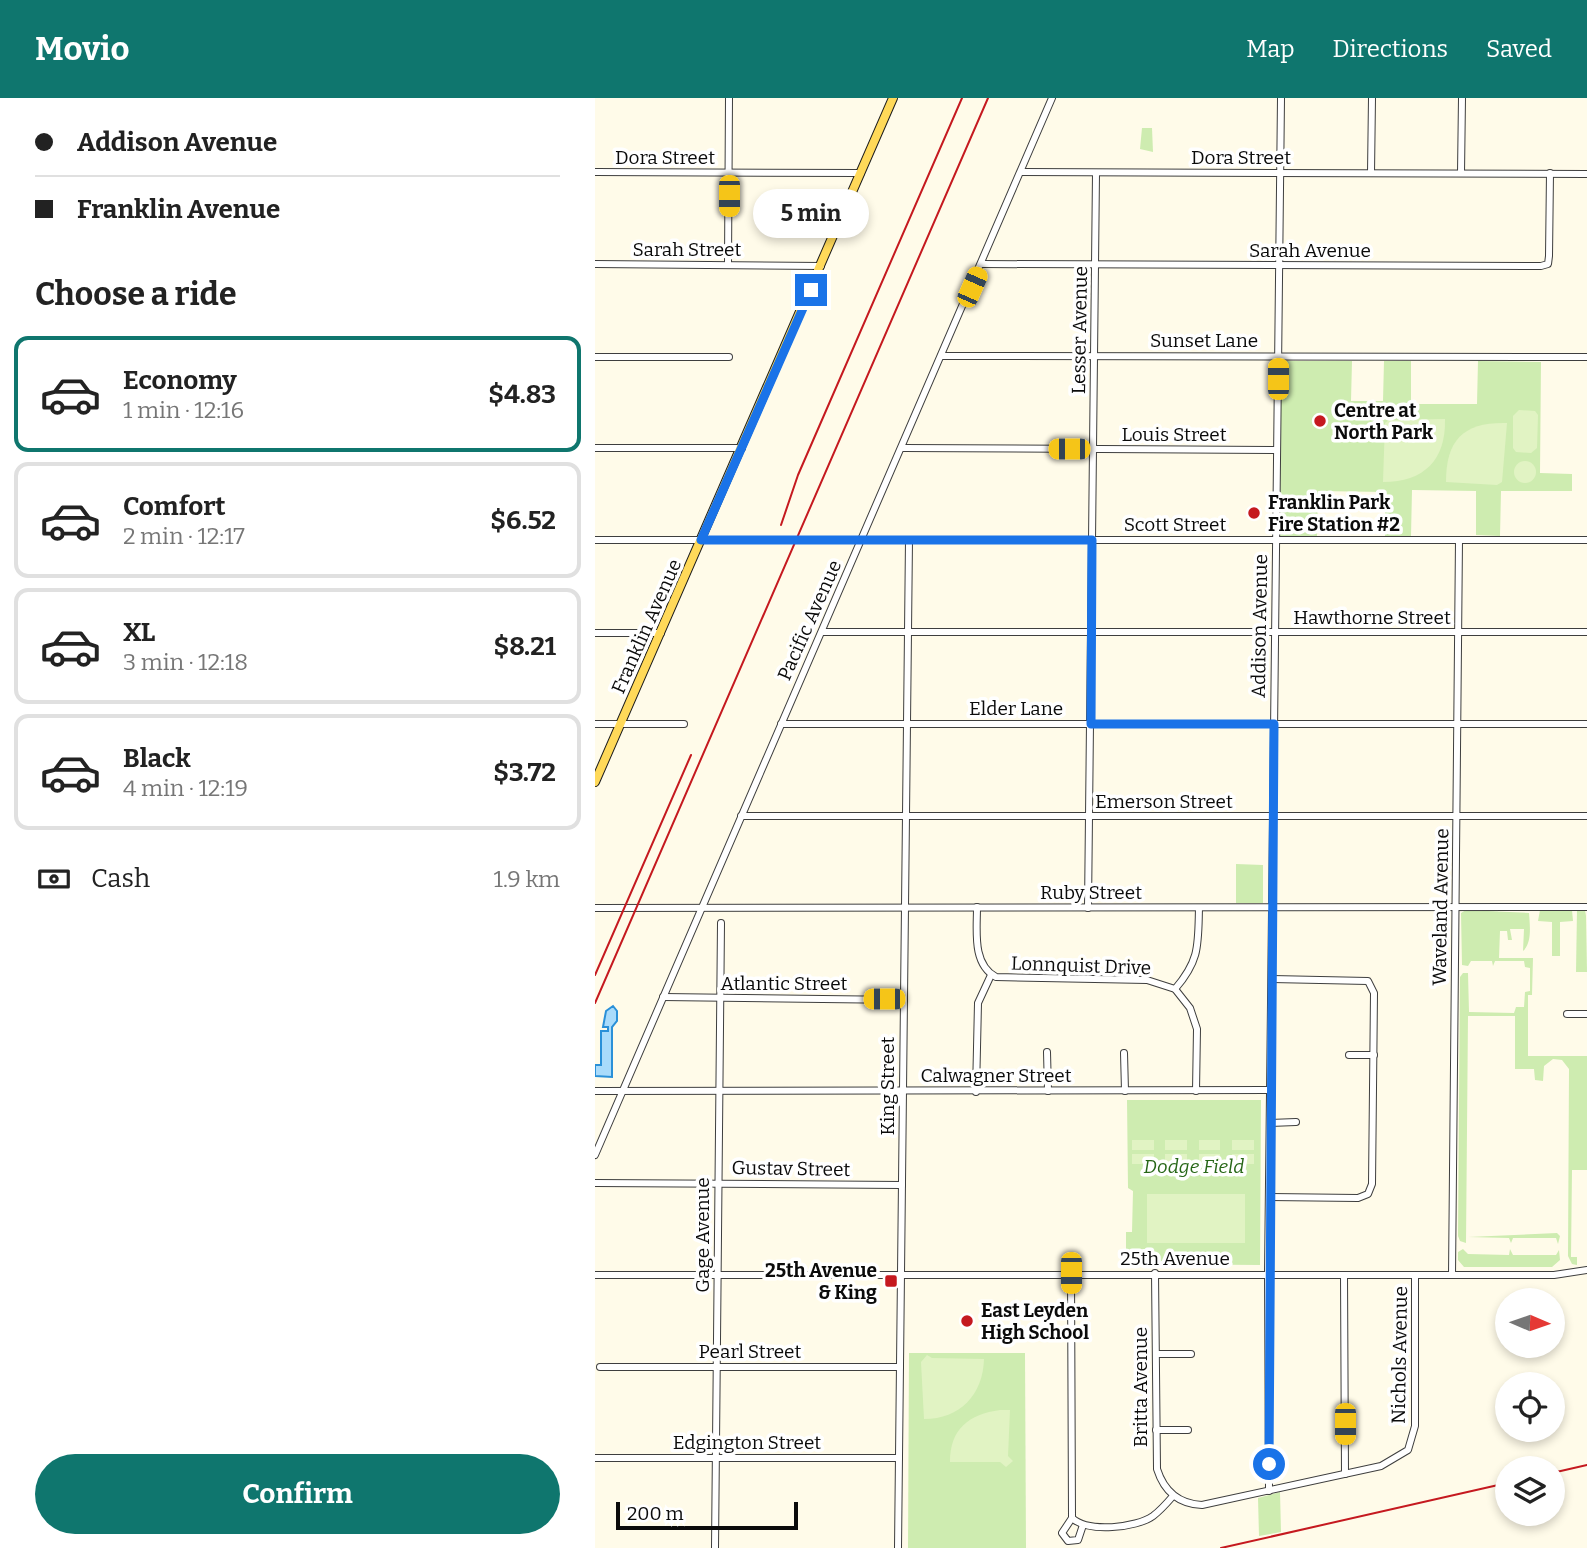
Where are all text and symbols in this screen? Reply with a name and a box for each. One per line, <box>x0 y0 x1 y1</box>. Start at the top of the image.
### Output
text: Movio <box>35 29 130 69</box>
text: Map <box>1246 35 1295 63</box>
text: Directions <box>1333 35 1448 63</box>
text: Saved <box>1486 35 1552 63</box>
text: Addison Avenue <box>77 127 277 158</box>
street label: Dora Street <box>615 146 715 169</box>
street label: Dora Street <box>1191 146 1291 169</box>
car <box>719 175 740 217</box>
callout: 5 min <box>753 188 869 238</box>
text: Franklin Avenue <box>77 194 280 225</box>
text: 5 min <box>781 199 841 227</box>
street label: Sarah Street <box>633 238 742 261</box>
street label: Sarah Avenue <box>1249 239 1371 262</box>
car <box>954 264 991 310</box>
street label: Lesser Avenue <box>1067 266 1092 394</box>
route end <box>795 274 827 306</box>
text: Choose a ride <box>35 275 236 313</box>
street label: Sunset Lane <box>1150 329 1258 352</box>
car <box>1268 358 1289 400</box>
icon: car <box>39 363 102 426</box>
text: Economy <box>123 365 237 396</box>
text: $4.83 <box>488 379 556 410</box>
text: 1 min · 12:16 <box>123 396 244 424</box>
place label: Centre at North Park <box>1334 399 1434 444</box>
marker: Centre at North Park <box>1312 413 1328 429</box>
street label: Louis Street <box>1121 423 1227 446</box>
car <box>1049 439 1091 460</box>
icon: car <box>39 489 102 552</box>
text: Comfort <box>123 491 226 522</box>
place label: Franklin Park Fire Station #2 <box>1268 491 1400 536</box>
text: $6.52 <box>490 505 556 536</box>
marker: Franklin Park Fire Station #2 <box>1246 505 1262 521</box>
street label: Scott Street <box>1124 513 1226 536</box>
text: 2 min · 12:17 <box>123 522 245 550</box>
street label: Addison Avenue <box>1247 554 1272 698</box>
street label: Franklin Avenue <box>607 555 686 697</box>
street label: Pacific Avenue <box>773 557 846 684</box>
street label: Hawthorne Street <box>1293 606 1451 629</box>
icon: car <box>39 615 102 678</box>
text: XL <box>123 617 155 648</box>
text: $8.21 <box>494 631 556 662</box>
text: 3 min · 12:18 <box>123 648 248 676</box>
street label: Elder Lane <box>969 697 1063 720</box>
icon: car <box>39 741 102 804</box>
text: Black <box>123 743 191 774</box>
text: $3.72 <box>493 757 556 788</box>
text: 4 min · 12:19 <box>123 774 248 802</box>
street label: Emerson Street <box>1095 790 1233 813</box>
street label: Waveland Avenue <box>1428 828 1453 986</box>
icon: cash <box>35 860 73 898</box>
text: Cash <box>91 863 150 894</box>
text: 1.9 km <box>494 865 560 893</box>
street label: Ruby Street <box>1040 881 1142 904</box>
street label: Lonnquist Drive <box>1010 952 1151 979</box>
street label: Atlantic Street <box>721 972 848 995</box>
car <box>864 989 906 1010</box>
street label: King Street <box>876 1036 899 1135</box>
street label: Calwagner Street <box>920 1064 1072 1087</box>
park label: Dodge Field <box>1144 1155 1244 1178</box>
street label: Gustav Street <box>731 1156 851 1181</box>
street label: Gage Avenue <box>691 1177 714 1293</box>
street label: 25th Avenue <box>1120 1247 1230 1270</box>
car <box>1061 1252 1082 1294</box>
place label: 25th Avenue & King <box>765 1259 877 1304</box>
marker: 25th Avenue & King <box>883 1273 899 1289</box>
street label: Nichols Avenue <box>1387 1286 1412 1424</box>
north arrow <box>1495 1288 1565 1358</box>
map controls <box>1495 1288 1565 1526</box>
place label: East Leyden High School <box>981 1299 1089 1344</box>
marker: East Leyden High School <box>959 1313 975 1329</box>
street label: Britta Avenue <box>1129 1327 1152 1447</box>
street label: Pearl Street <box>699 1340 801 1363</box>
button: locate <box>1495 1372 1565 1442</box>
car <box>1335 1403 1356 1445</box>
street label: Edgington Street <box>673 1431 821 1454</box>
route start <box>1253 1448 1285 1480</box>
button: Confirm <box>35 1454 560 1534</box>
button: layers <box>1495 1456 1565 1526</box>
scale bar <box>616 1499 798 1531</box>
text: 200 m <box>627 1502 684 1525</box>

